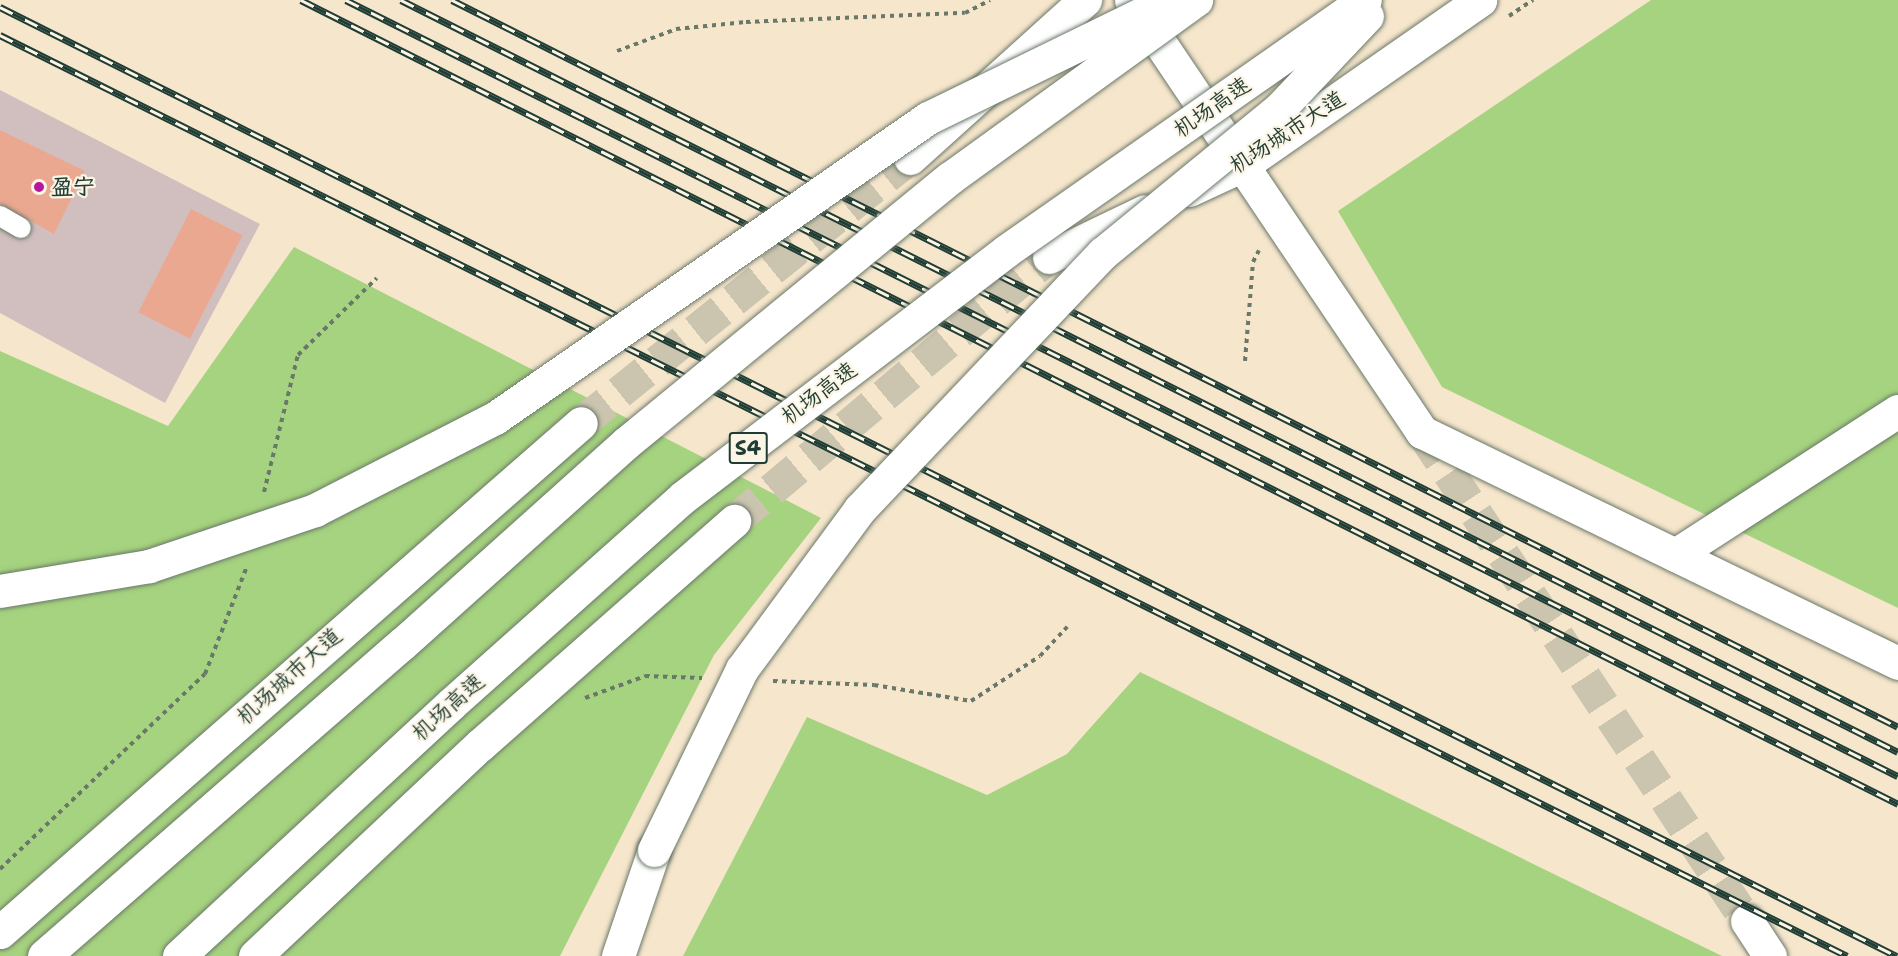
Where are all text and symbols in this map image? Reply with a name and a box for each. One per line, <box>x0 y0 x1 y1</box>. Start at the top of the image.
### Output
street label: 机场高速 <box>1168 71 1256 143</box>
street label: 机场城市大道 <box>1224 85 1350 179</box>
place label: 盈宁 <box>51 174 95 200</box>
marker: 盈宁 <box>32 180 46 194</box>
street label: 机场高速 <box>776 356 862 430</box>
road number: S4 <box>728 430 768 466</box>
street label: 机场城市大道 <box>231 622 347 730</box>
street label: 机场高速 <box>406 668 490 746</box>

